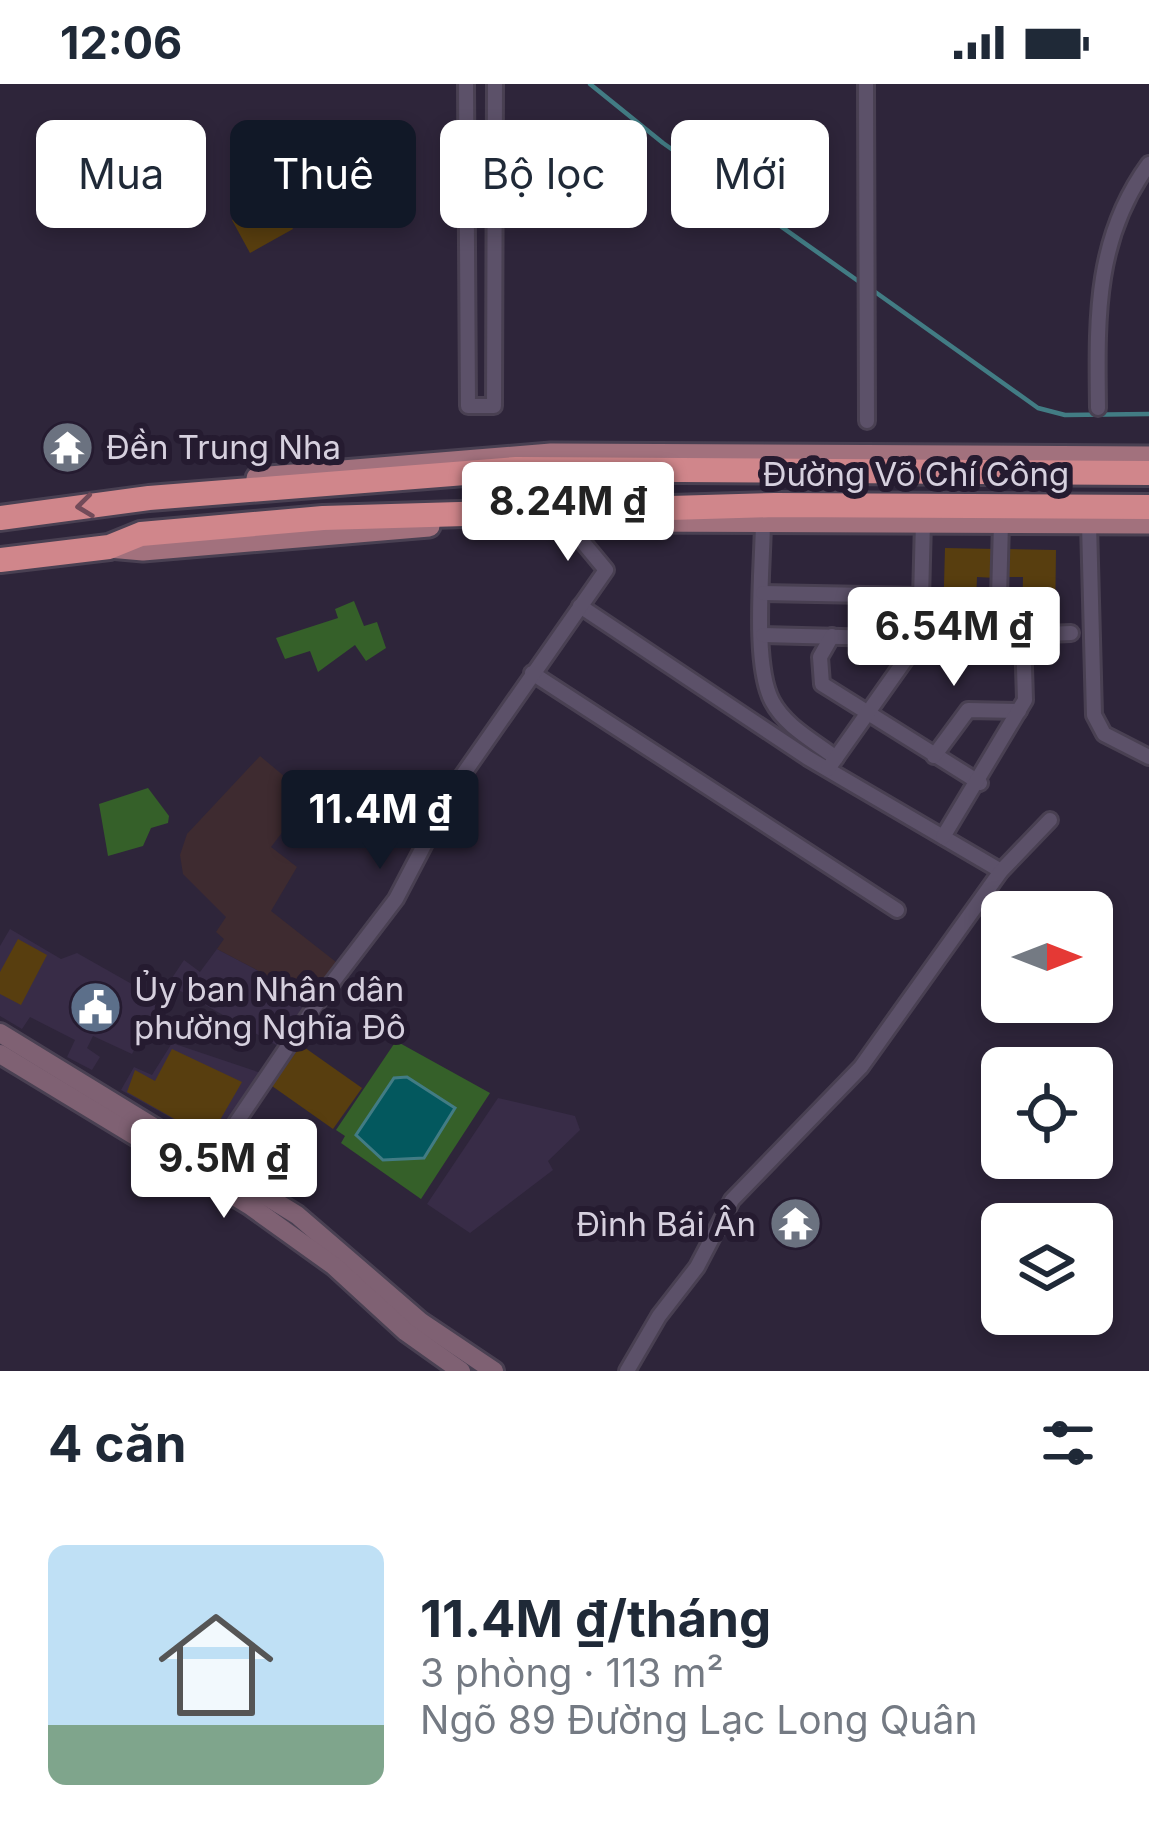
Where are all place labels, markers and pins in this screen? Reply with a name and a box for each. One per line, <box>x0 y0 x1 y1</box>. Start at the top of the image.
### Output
temple icon: Đền Trung Nha <box>39 419 95 475</box>
place label: Đền Trung Nha <box>106 427 341 467</box>
pin: 8.24M ₫ <box>457 462 679 564</box>
pin: 6.54M ₫ <box>843 587 1065 689</box>
pin: 11.4M ₫ <box>269 770 491 872</box>
place label: Ủy ban Nhân dân phường Nghĩa Đô <box>134 969 406 1047</box>
public building icon: Ủy ban Nhân dân phường Nghĩa Đô <box>67 980 123 1036</box>
pin: 9.5M ₫ <box>126 1119 322 1221</box>
temple icon: Đình Bái Ân <box>767 1196 823 1252</box>
place label: Đình Bái Ân <box>576 1204 756 1244</box>

